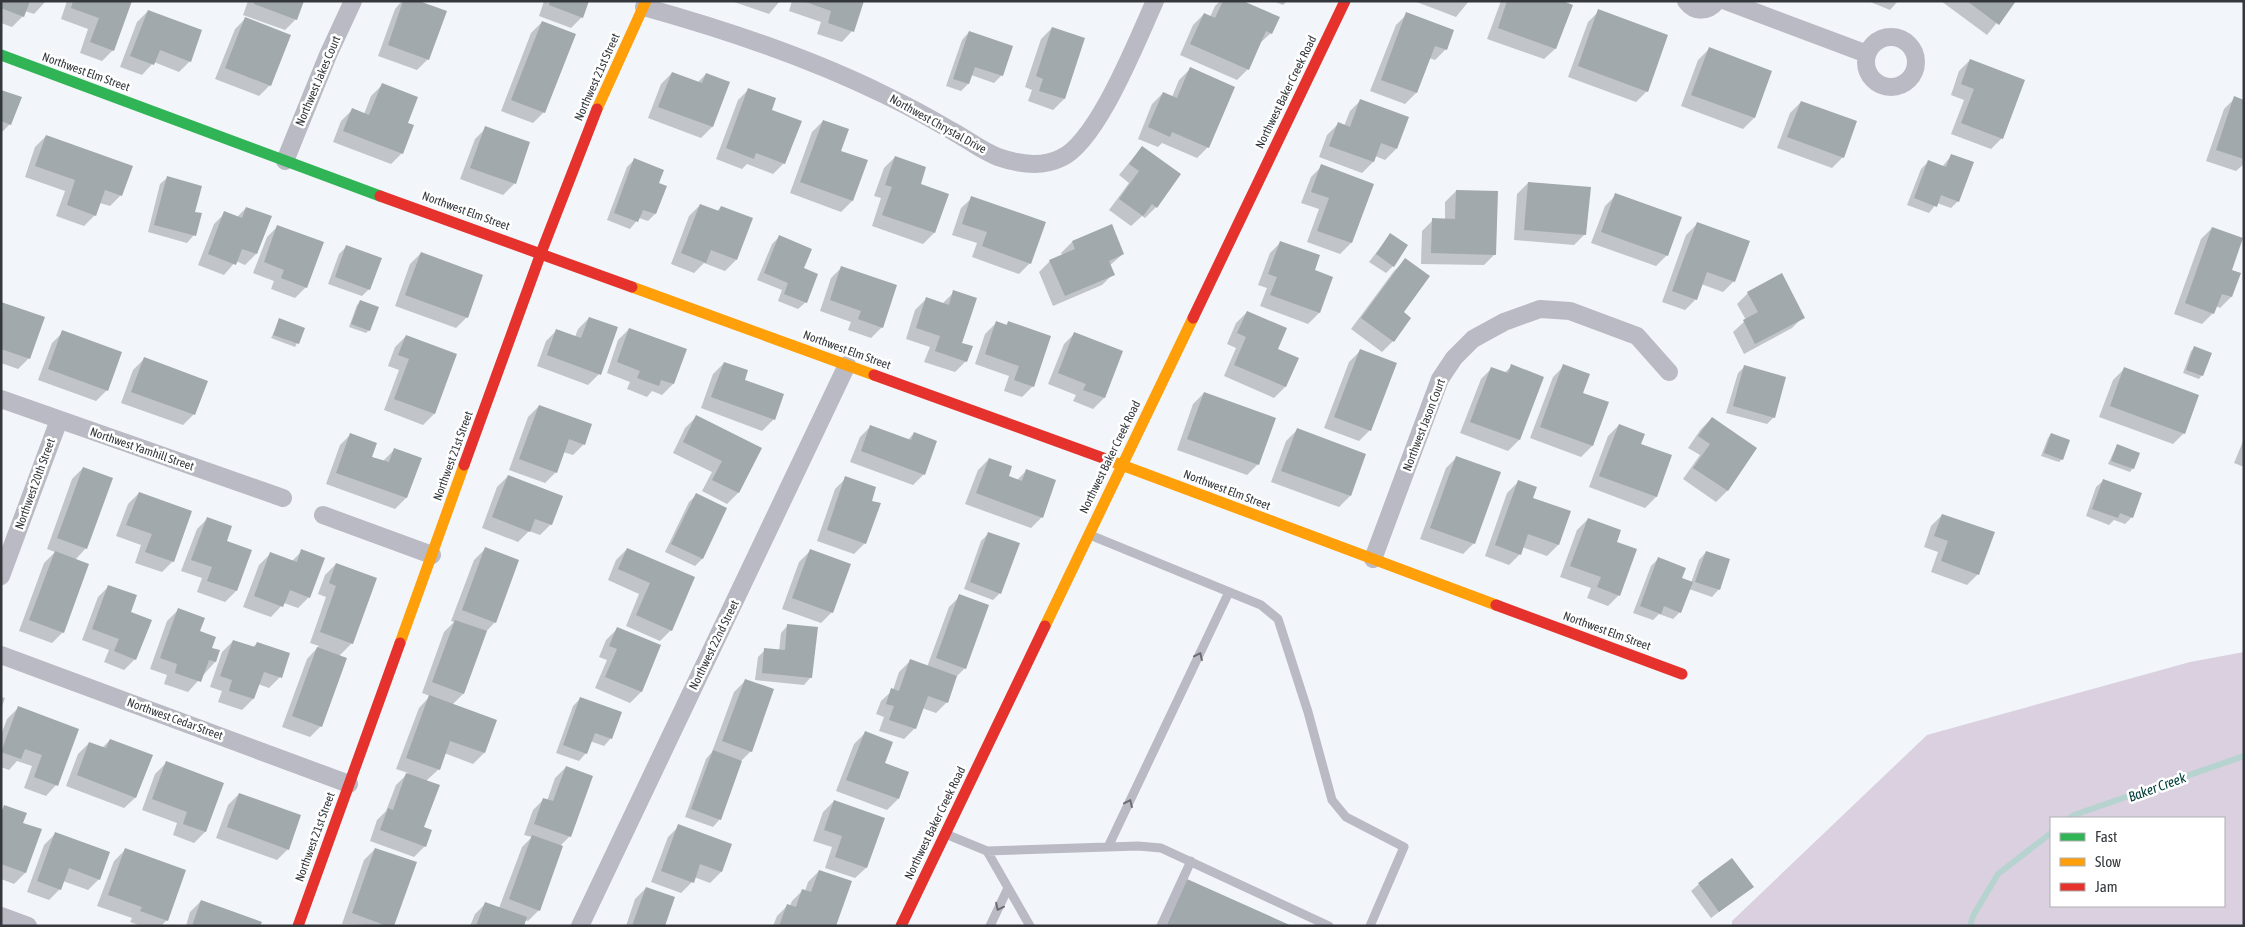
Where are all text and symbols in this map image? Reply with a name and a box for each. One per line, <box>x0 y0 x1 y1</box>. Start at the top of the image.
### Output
street label: Northwest 21st Street <box>571 31 623 123</box>
street label: Northwest Jakes Court <box>293 33 344 128</box>
street label: Northwest Baker Creek Road <box>1253 33 1319 151</box>
street label: Northwest Elm Street <box>40 50 132 95</box>
street label: Northwest Chrystal Drive <box>887 92 989 156</box>
street label: Northwest Elm Street <box>420 189 512 234</box>
street label: Northwest Elm Street <box>801 328 893 373</box>
street label: Northwest Jason Court <box>1400 376 1448 473</box>
street label: Northwest Baker Creek Road <box>1077 398 1143 516</box>
street label: Northwest 21st Street <box>430 409 476 503</box>
street label: Northwest Yamhill Street <box>88 425 196 474</box>
street label: Northwest 20th Street <box>12 436 58 531</box>
street label: Northwest Elm Street <box>1181 467 1273 513</box>
street label: Northwest 22nd Street <box>686 597 742 692</box>
street label: Northwest Elm Street <box>1561 609 1653 654</box>
one-way arrow <box>1192 652 1203 661</box>
street label: Northwest Cedar Street <box>125 695 225 743</box>
street label: Northwest Baker Creek Road <box>902 764 968 882</box>
water label: Baker Creek <box>2126 769 2189 805</box>
street label: Northwest 21st Street <box>292 790 338 884</box>
one-way arrow <box>1123 799 1133 808</box>
legend <box>2050 817 2225 907</box>
text: Fast <box>2095 828 2117 845</box>
text: Slow <box>2095 853 2121 870</box>
text: Jam <box>2095 878 2118 895</box>
one-way arrow <box>995 902 1005 911</box>

